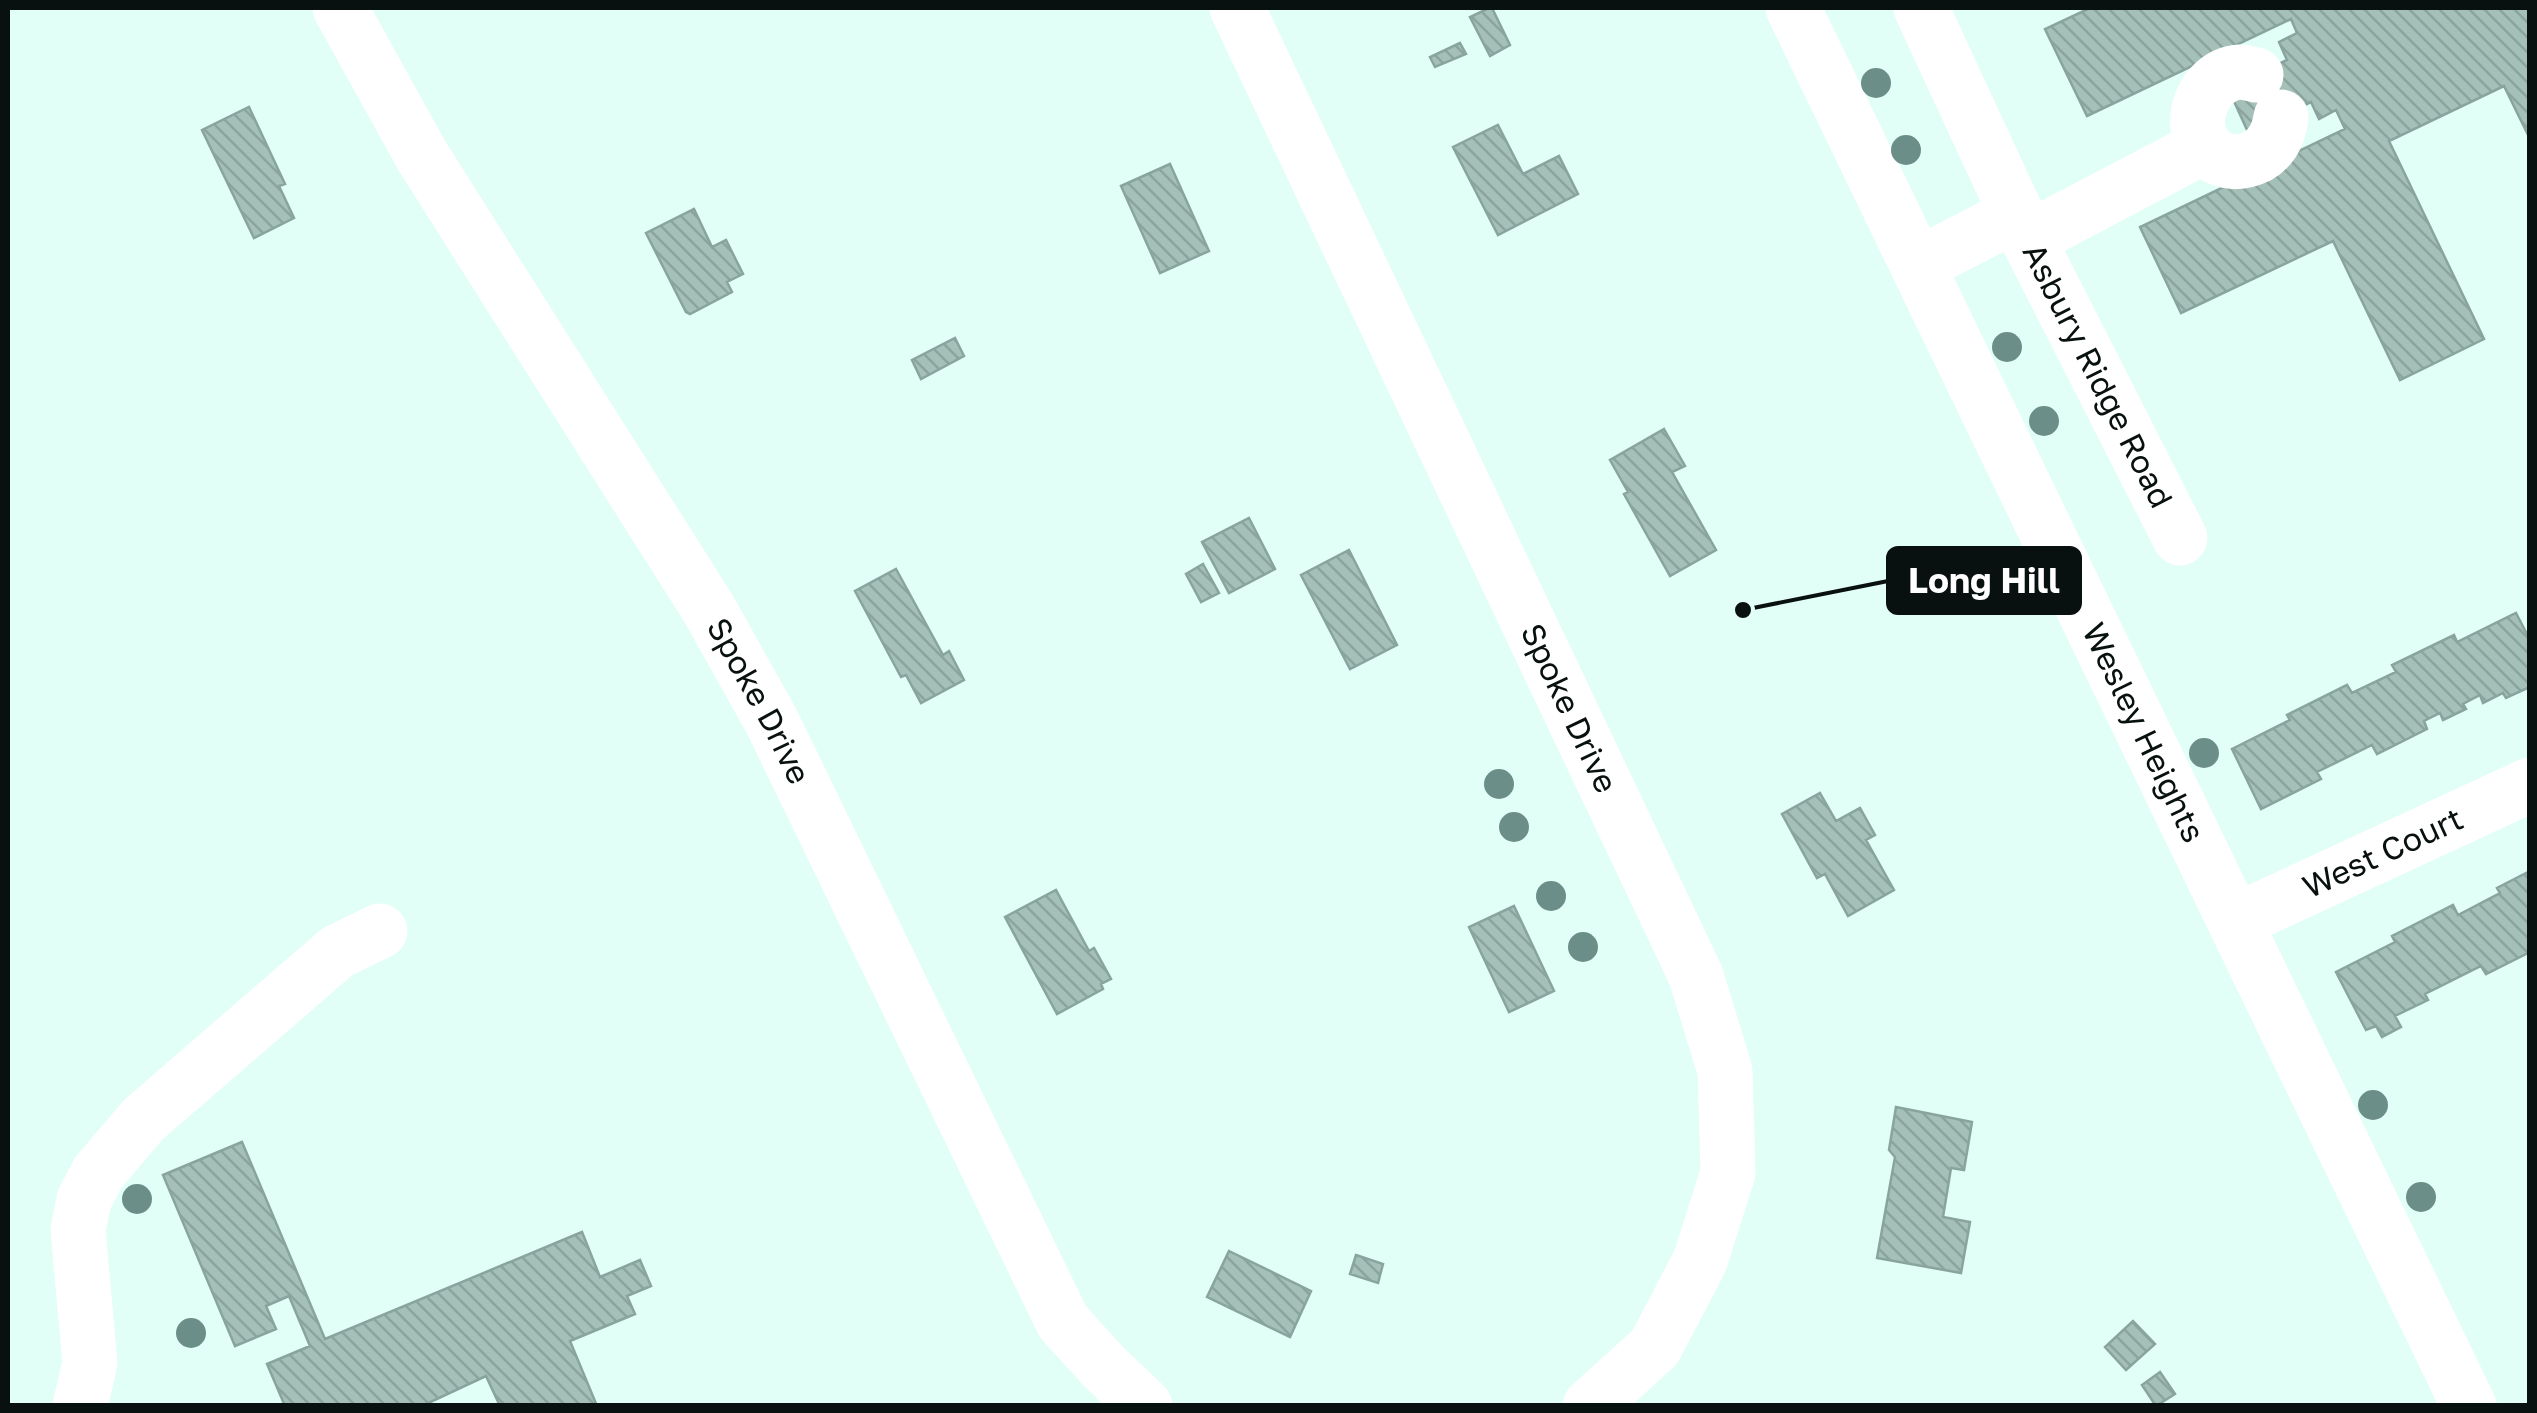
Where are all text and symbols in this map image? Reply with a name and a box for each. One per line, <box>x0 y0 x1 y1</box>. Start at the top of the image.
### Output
street label: Asbury Ridge Road <box>2015 237 2181 514</box>
callout: Long Hill <box>1888 548 2080 613</box>
text: Long Hill <box>1908 559 2060 601</box>
street label: Spoke Drive <box>700 611 819 790</box>
street label: Wesley Heights <box>2075 616 2213 848</box>
street label: Spoke Drive <box>1514 617 1626 799</box>
street label: West Court <box>2297 799 2469 905</box>

